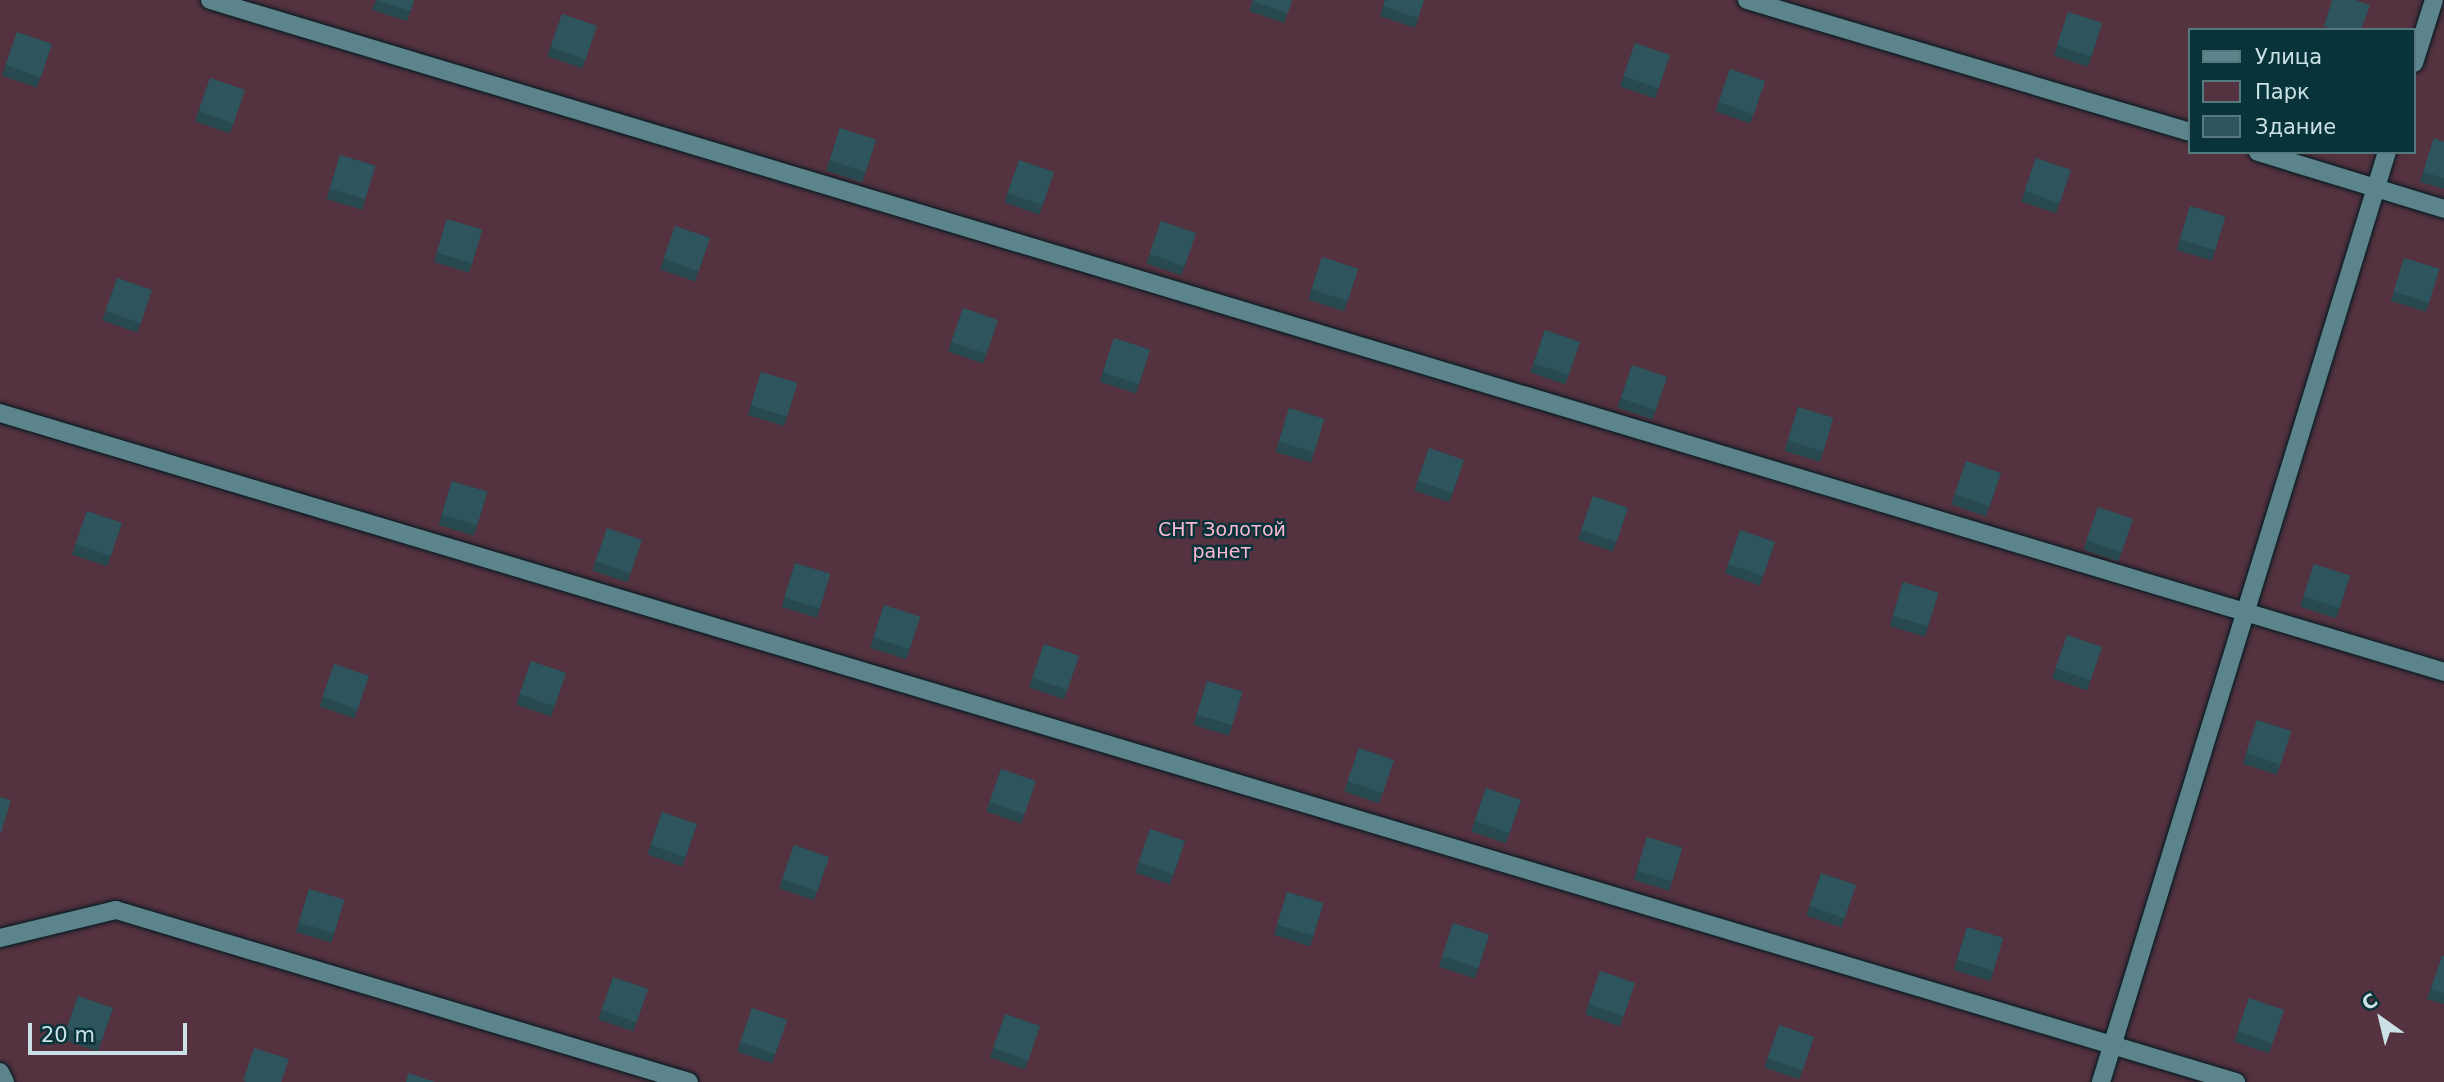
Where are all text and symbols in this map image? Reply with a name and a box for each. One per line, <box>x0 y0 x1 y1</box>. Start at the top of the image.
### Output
legend <box>2188 28 2416 154</box>
text: Улица <box>2255 45 2322 69</box>
text: Парк <box>2255 80 2310 104</box>
text: Здание <box>2255 115 2336 139</box>
park label: СНТ Золотой ранет <box>1158 519 1286 563</box>
north arrow <box>2346 984 2416 1054</box>
text: С <box>2357 989 2381 1015</box>
scale bar <box>32 1009 191 1052</box>
text: 20 m <box>41 1023 95 1047</box>

